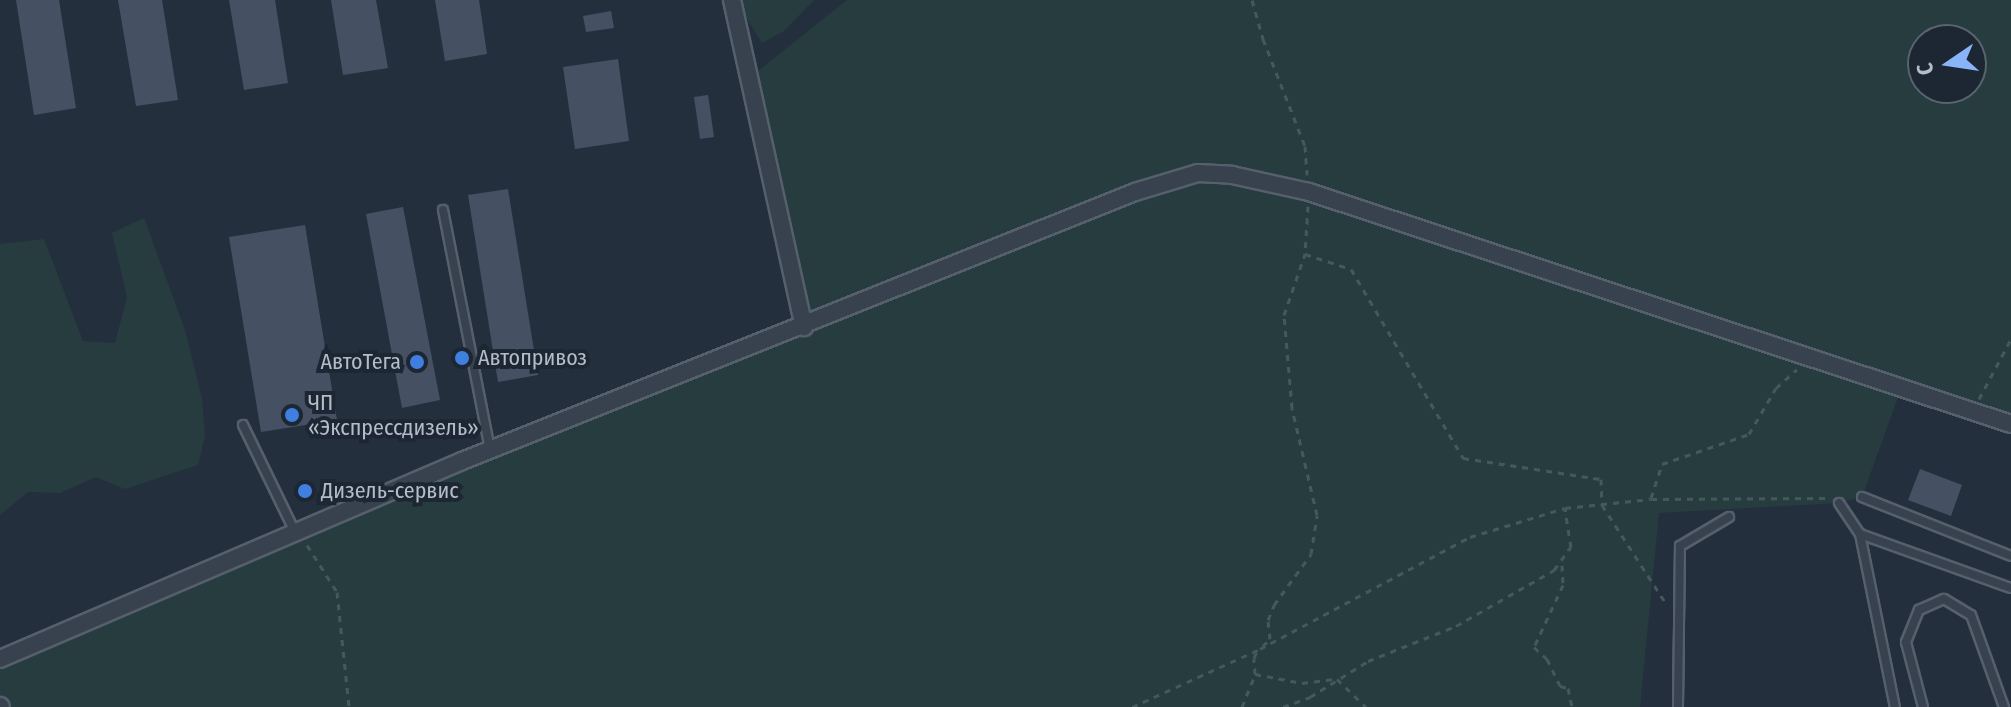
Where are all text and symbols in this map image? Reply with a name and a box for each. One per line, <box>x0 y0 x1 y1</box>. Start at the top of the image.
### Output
north arrow <box>1907 24 1987 104</box>
text: С <box>1911 60 1940 78</box>
place label: Автопривоз <box>478 345 587 371</box>
place label: АвтоТега <box>321 349 401 375</box>
marker: Автопривоз <box>453 349 471 367</box>
marker: АвтоТега <box>408 353 426 371</box>
place label: ЧП «Экспрессдизель» <box>308 389 479 440</box>
marker: ЧП «Экспрессдизель» <box>283 406 301 424</box>
place label: Дизель-сервис <box>321 478 459 504</box>
marker: Дизель-сервис <box>296 482 314 500</box>

